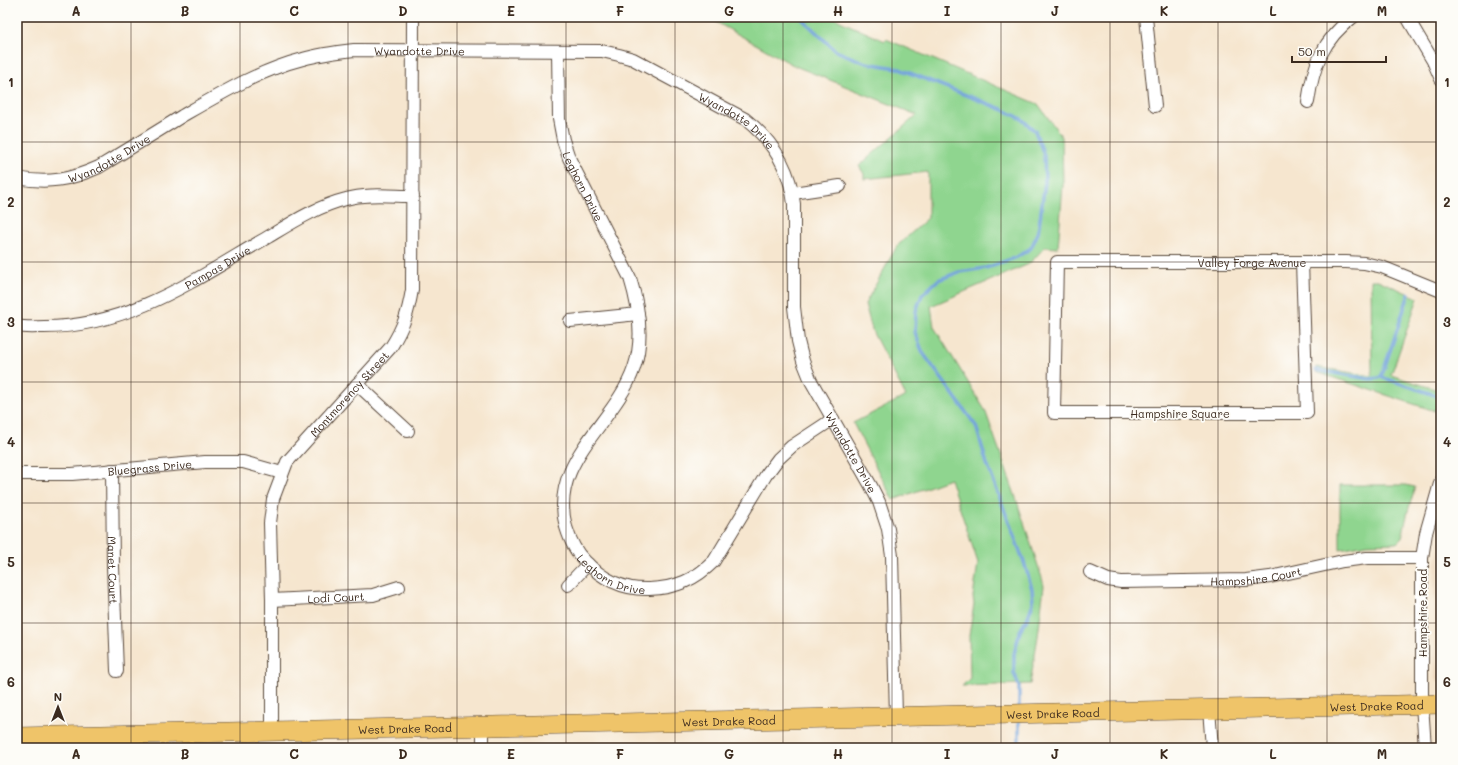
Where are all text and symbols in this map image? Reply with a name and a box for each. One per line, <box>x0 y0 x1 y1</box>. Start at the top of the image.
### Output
text: A <box>71 2 81 19</box>
text: B <box>181 2 190 19</box>
text: C <box>289 2 299 19</box>
text: D <box>398 2 408 19</box>
text: E <box>507 2 515 19</box>
text: F <box>616 2 624 19</box>
text: G <box>724 2 734 19</box>
text: H <box>833 2 843 19</box>
text: I <box>944 2 951 19</box>
text: J <box>1051 2 1059 19</box>
text: K <box>1160 2 1169 19</box>
text: L <box>1269 2 1277 19</box>
text: M <box>1377 2 1387 19</box>
scale bar <box>1292 38 1386 64</box>
street label: Wyandotte Drive <box>374 43 465 58</box>
text: 50 m <box>1298 43 1326 59</box>
text: 1 <box>8 73 14 90</box>
text: 1 <box>1444 73 1450 90</box>
street label: Wyandotte Drive <box>696 88 779 152</box>
street label: Wyandotte Drive <box>66 130 153 185</box>
street label: Leghorn Drive <box>560 150 607 224</box>
text: 2 <box>7 193 15 210</box>
text: 2 <box>1443 193 1451 210</box>
street label: Pampas Drive <box>182 241 253 292</box>
street label: Valley Forge Avenue <box>1198 255 1306 270</box>
text: 3 <box>7 313 15 330</box>
text: 3 <box>1443 313 1451 330</box>
street label: Montmorency Street <box>306 347 392 440</box>
street label: Hampshire Square <box>1130 406 1230 421</box>
street label: Wyandotte Drive <box>823 409 881 495</box>
text: 4 <box>7 433 15 450</box>
text: 4 <box>1443 433 1451 450</box>
street label: Bluegrass Drive <box>107 456 193 478</box>
street label: Manet Court <box>105 536 122 604</box>
street label: Leghorn Drive <box>574 550 646 597</box>
text: 5 <box>7 553 15 570</box>
text: 5 <box>1443 553 1451 570</box>
street label: Hampshire Court <box>1210 563 1303 588</box>
street label: Hampshire Road <box>1415 569 1430 657</box>
street label: Lodi Court <box>307 588 365 606</box>
text: 6 <box>7 673 15 690</box>
text: 6 <box>1443 673 1451 690</box>
north arrow <box>38 687 78 727</box>
text: N <box>54 689 62 704</box>
street label: West Drake Road <box>1330 697 1424 714</box>
street label: West Drake Road <box>1006 704 1100 722</box>
street label: West Drake Road <box>682 712 776 729</box>
street label: West Drake Road <box>358 719 452 737</box>
text: A <box>71 745 81 762</box>
text: B <box>181 745 190 762</box>
text: C <box>289 745 299 762</box>
text: D <box>398 745 408 762</box>
text: E <box>507 745 515 762</box>
text: F <box>616 745 624 762</box>
text: G <box>724 745 734 762</box>
text: H <box>833 745 843 762</box>
text: I <box>944 745 951 762</box>
text: J <box>1051 745 1059 762</box>
text: K <box>1160 745 1169 762</box>
text: L <box>1269 745 1277 762</box>
text: M <box>1377 745 1387 762</box>

